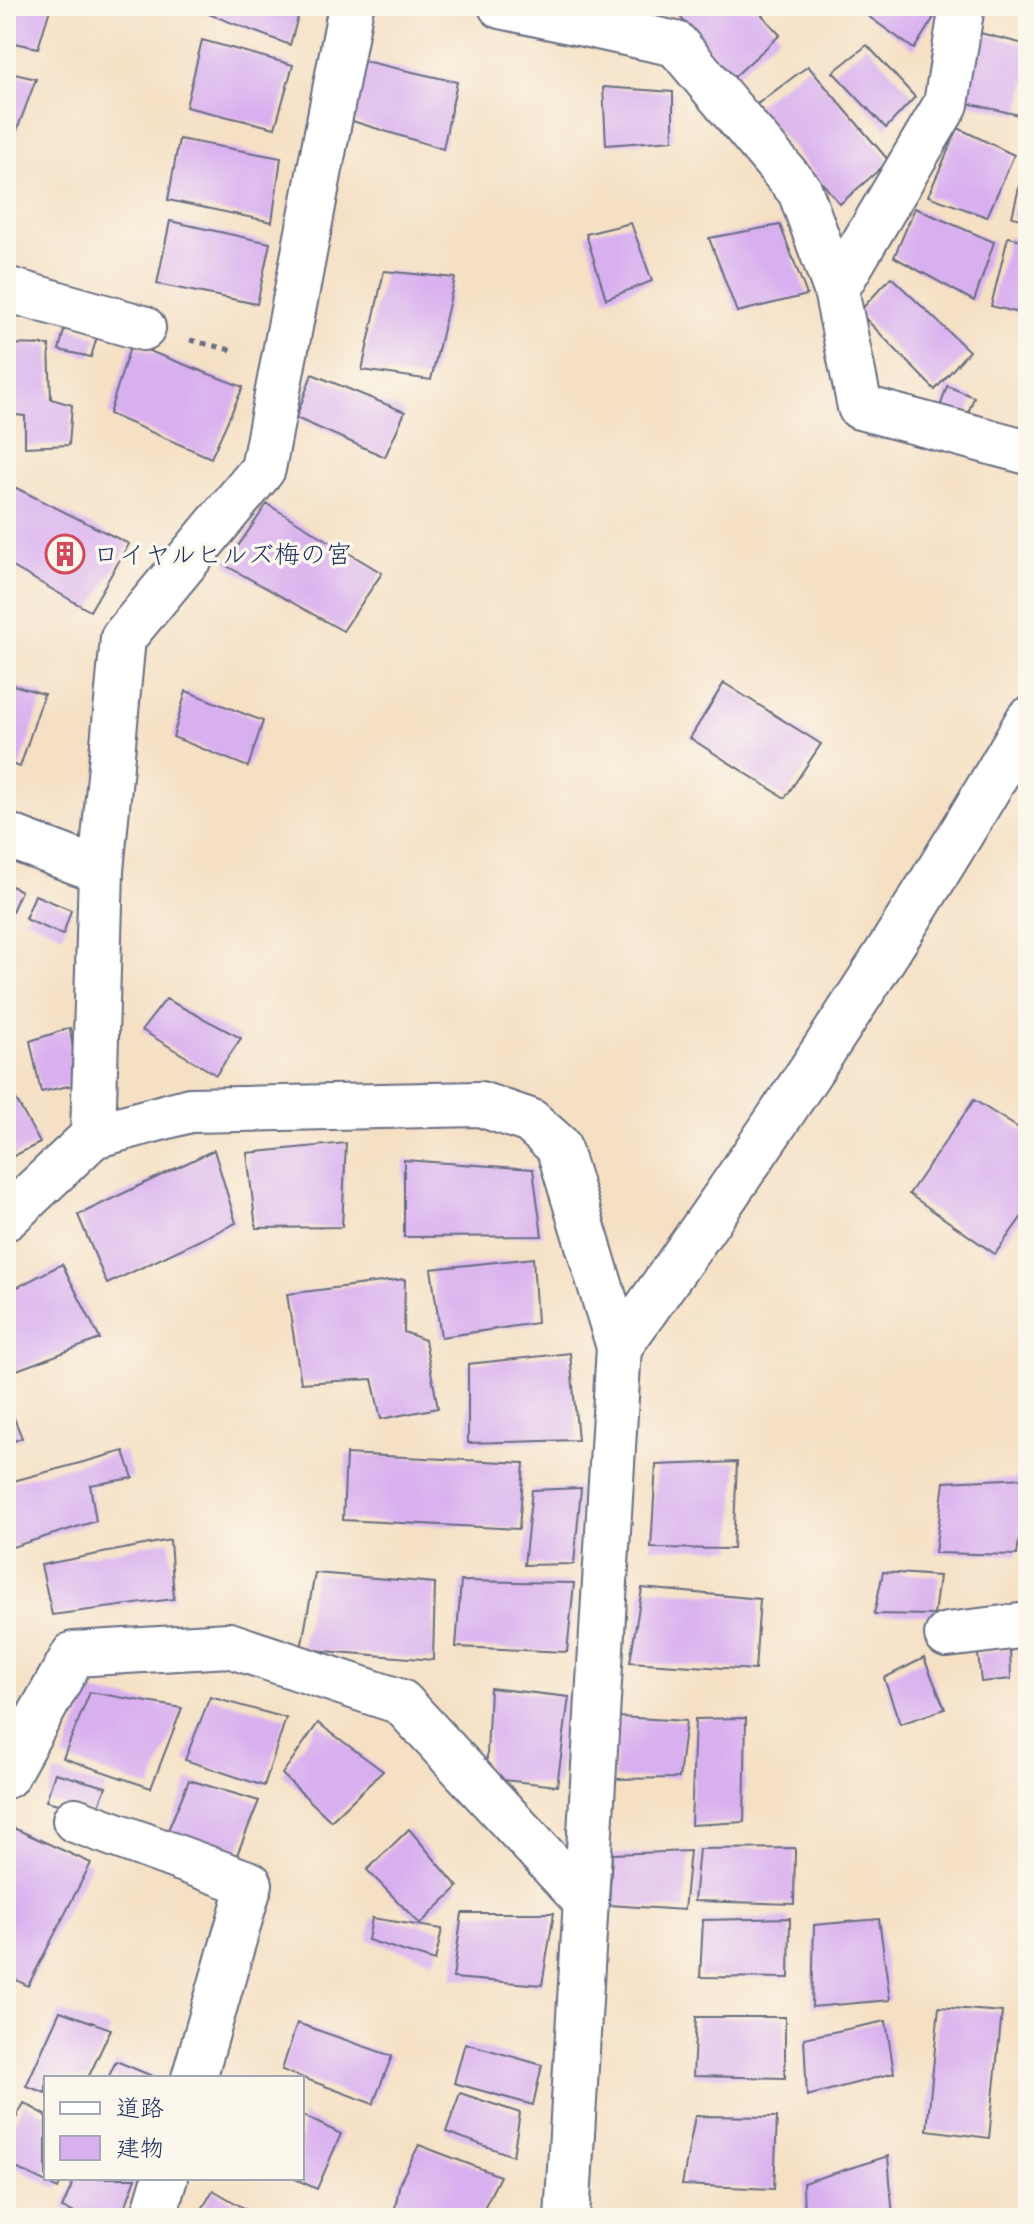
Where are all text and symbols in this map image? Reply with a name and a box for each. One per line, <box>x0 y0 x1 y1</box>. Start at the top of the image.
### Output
place label: ロイヤルヒルズ梅の宮 <box>93 531 352 577</box>
building icon: ロイヤルヒルズ梅の宮 <box>44 533 86 575</box>
legend <box>44 2076 304 2180</box>
text: 道路 <box>116 2087 164 2129</box>
text: 建物 <box>116 2127 164 2169</box>

